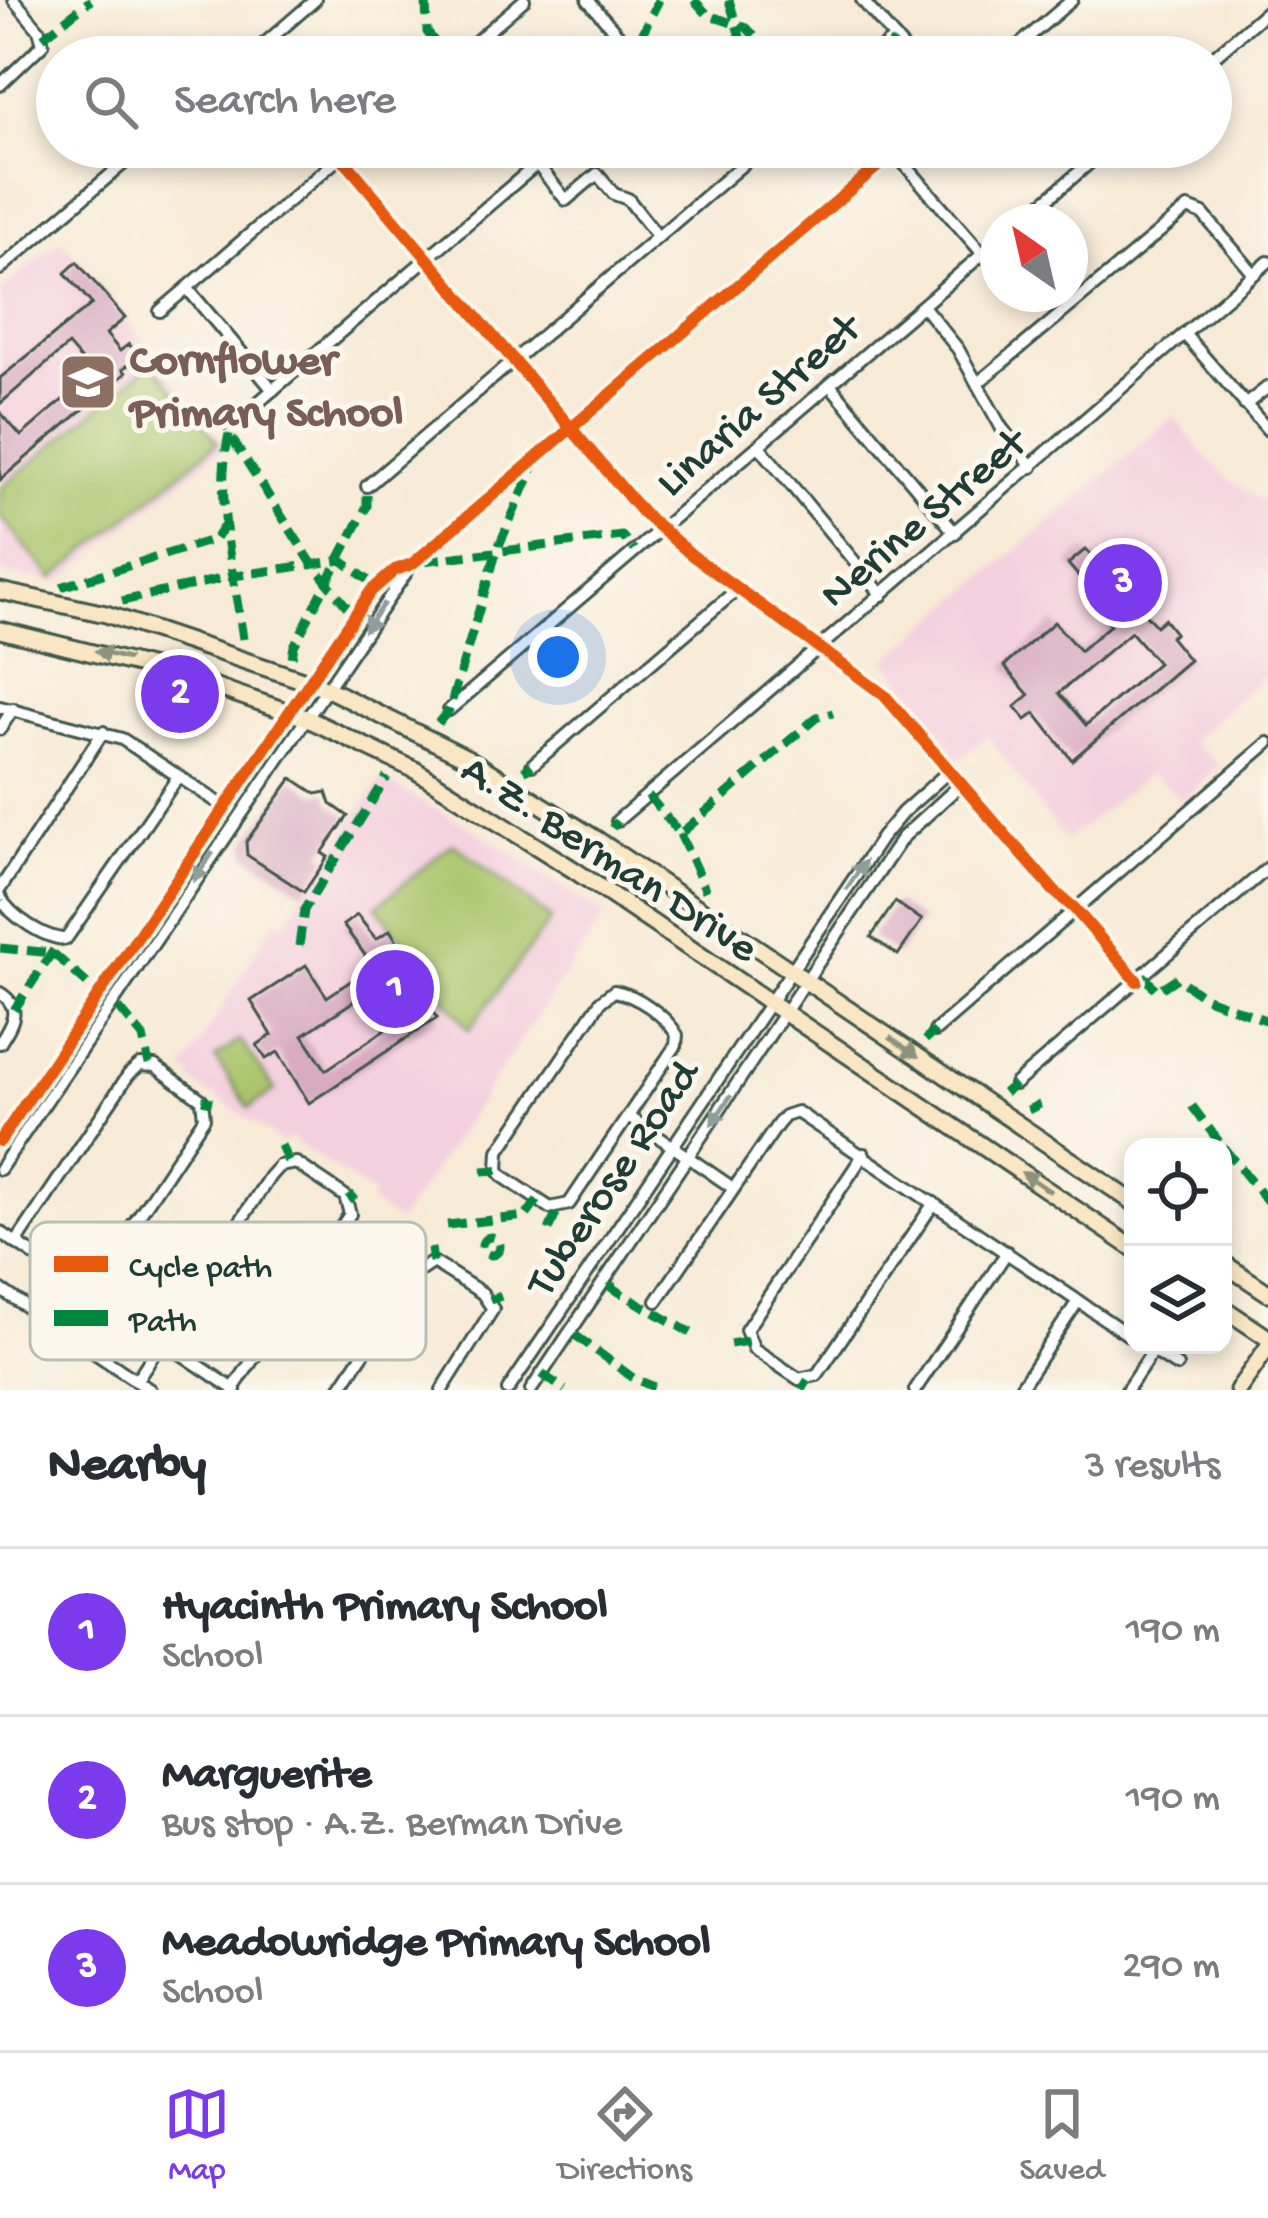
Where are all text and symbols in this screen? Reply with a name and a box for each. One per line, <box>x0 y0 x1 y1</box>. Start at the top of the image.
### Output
search box <box>36 36 1232 168</box>
icon: search <box>78 69 144 135</box>
text: Search here <box>174 76 396 129</box>
north arrow <box>980 204 1088 312</box>
street label: Linaria Street <box>647 302 876 511</box>
place label: Cornflower Primary School <box>128 337 403 442</box>
school or university icon: Cornflower Primary School <box>57 351 119 413</box>
street label: Nerine Street <box>811 417 1042 623</box>
pin: 3 <box>1084 538 1162 628</box>
one-way arrow <box>363 601 386 633</box>
your location <box>528 627 588 687</box>
one-way arrow <box>93 645 130 664</box>
pin: 2 <box>141 649 219 739</box>
street label: A.Z. Berman Drive <box>449 745 767 978</box>
one-way arrow <box>193 851 216 883</box>
one-way arrow <box>844 859 867 891</box>
pin: 1 <box>356 944 434 1034</box>
one-way arrow <box>888 1036 921 1058</box>
street label: Tuberose Road <box>515 1049 716 1311</box>
one-way arrow <box>710 1093 732 1126</box>
map controls <box>1124 1138 1232 1354</box>
button: locate <box>1124 1138 1232 1246</box>
one-way arrow <box>1020 1171 1052 1194</box>
legend <box>30 1222 426 1360</box>
button: layers <box>1124 1246 1232 1354</box>
text: Cycle path <box>129 1251 272 1289</box>
text: Path <box>128 1305 197 1343</box>
text: Nearby <box>48 1438 206 1498</box>
text: 3 results <box>1085 1445 1220 1491</box>
text: Hyacinth Primary School <box>162 1582 608 1635</box>
text: 1 <box>79 1609 95 1655</box>
text: 190 m <box>1126 1609 1220 1655</box>
text: School <box>162 1635 263 1681</box>
text: Marguerite <box>162 1750 371 1803</box>
text: 2 <box>77 1777 97 1823</box>
text: 190 m <box>1126 1777 1220 1823</box>
text: Bus stop · A.Z. Berman Drive <box>162 1803 622 1849</box>
text: Meadowridge Primary School <box>162 1918 711 1971</box>
text: 3 <box>77 1945 97 1991</box>
text: 290 m <box>1122 1945 1220 1991</box>
text: School <box>162 1971 263 2017</box>
tab: Map <box>164 2081 230 2191</box>
tab: Directions <box>558 2081 692 2191</box>
tab: Saved <box>1020 2081 1104 2191</box>

